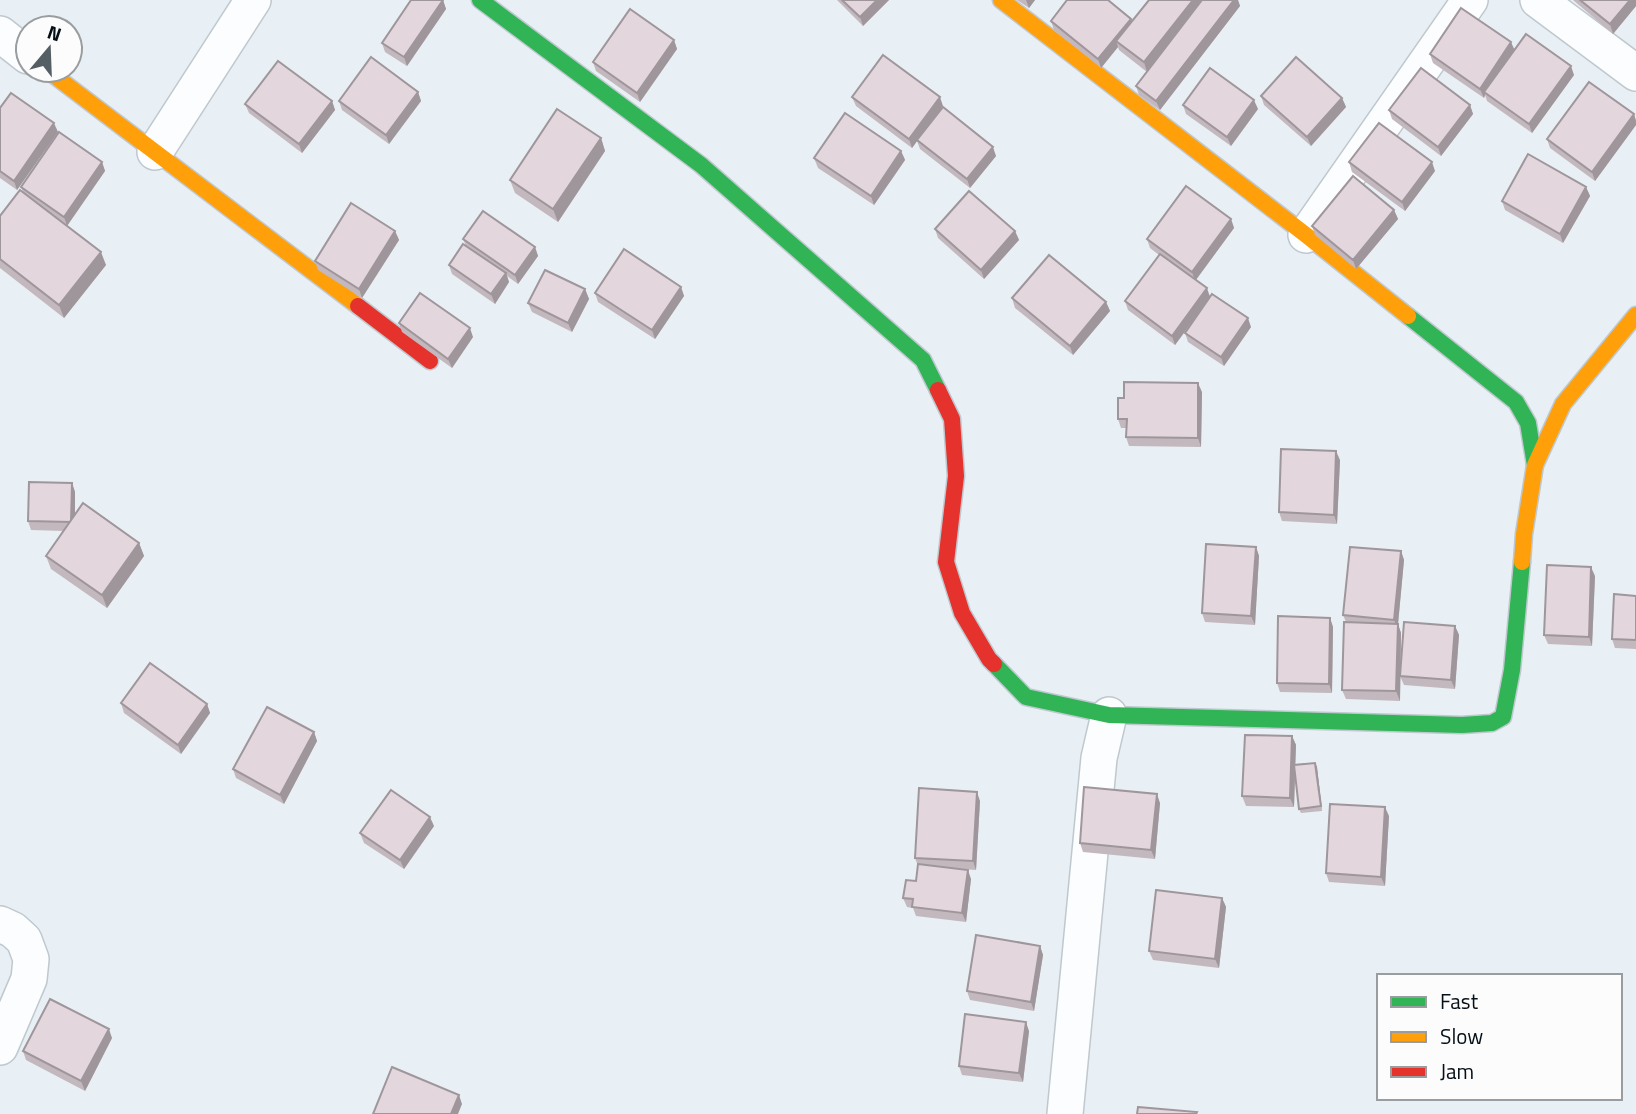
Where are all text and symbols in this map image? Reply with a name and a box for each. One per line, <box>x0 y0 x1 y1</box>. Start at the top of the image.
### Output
north arrow <box>14 14 84 84</box>
text: N <box>44 17 66 48</box>
legend <box>1377 974 1622 1100</box>
text: Fast <box>1440 985 1479 1017</box>
text: Slow <box>1440 1020 1483 1052</box>
text: Jam <box>1440 1055 1474 1087</box>

